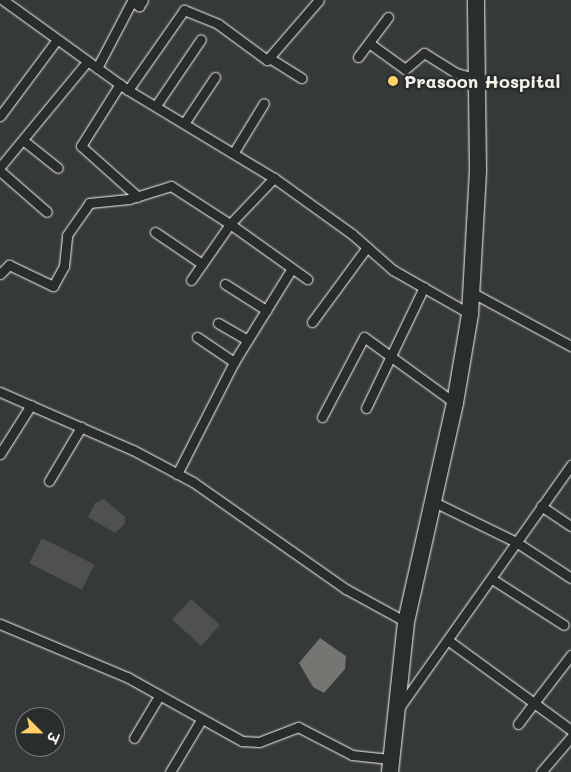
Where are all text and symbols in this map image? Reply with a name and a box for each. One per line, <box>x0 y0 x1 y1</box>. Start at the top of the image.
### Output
place label: Prasoon Hospital <box>404 70 560 92</box>
marker: Prasoon Hospital <box>386 74 400 88</box>
north arrow <box>15 707 65 757</box>
text: उ <box>43 730 64 746</box>

